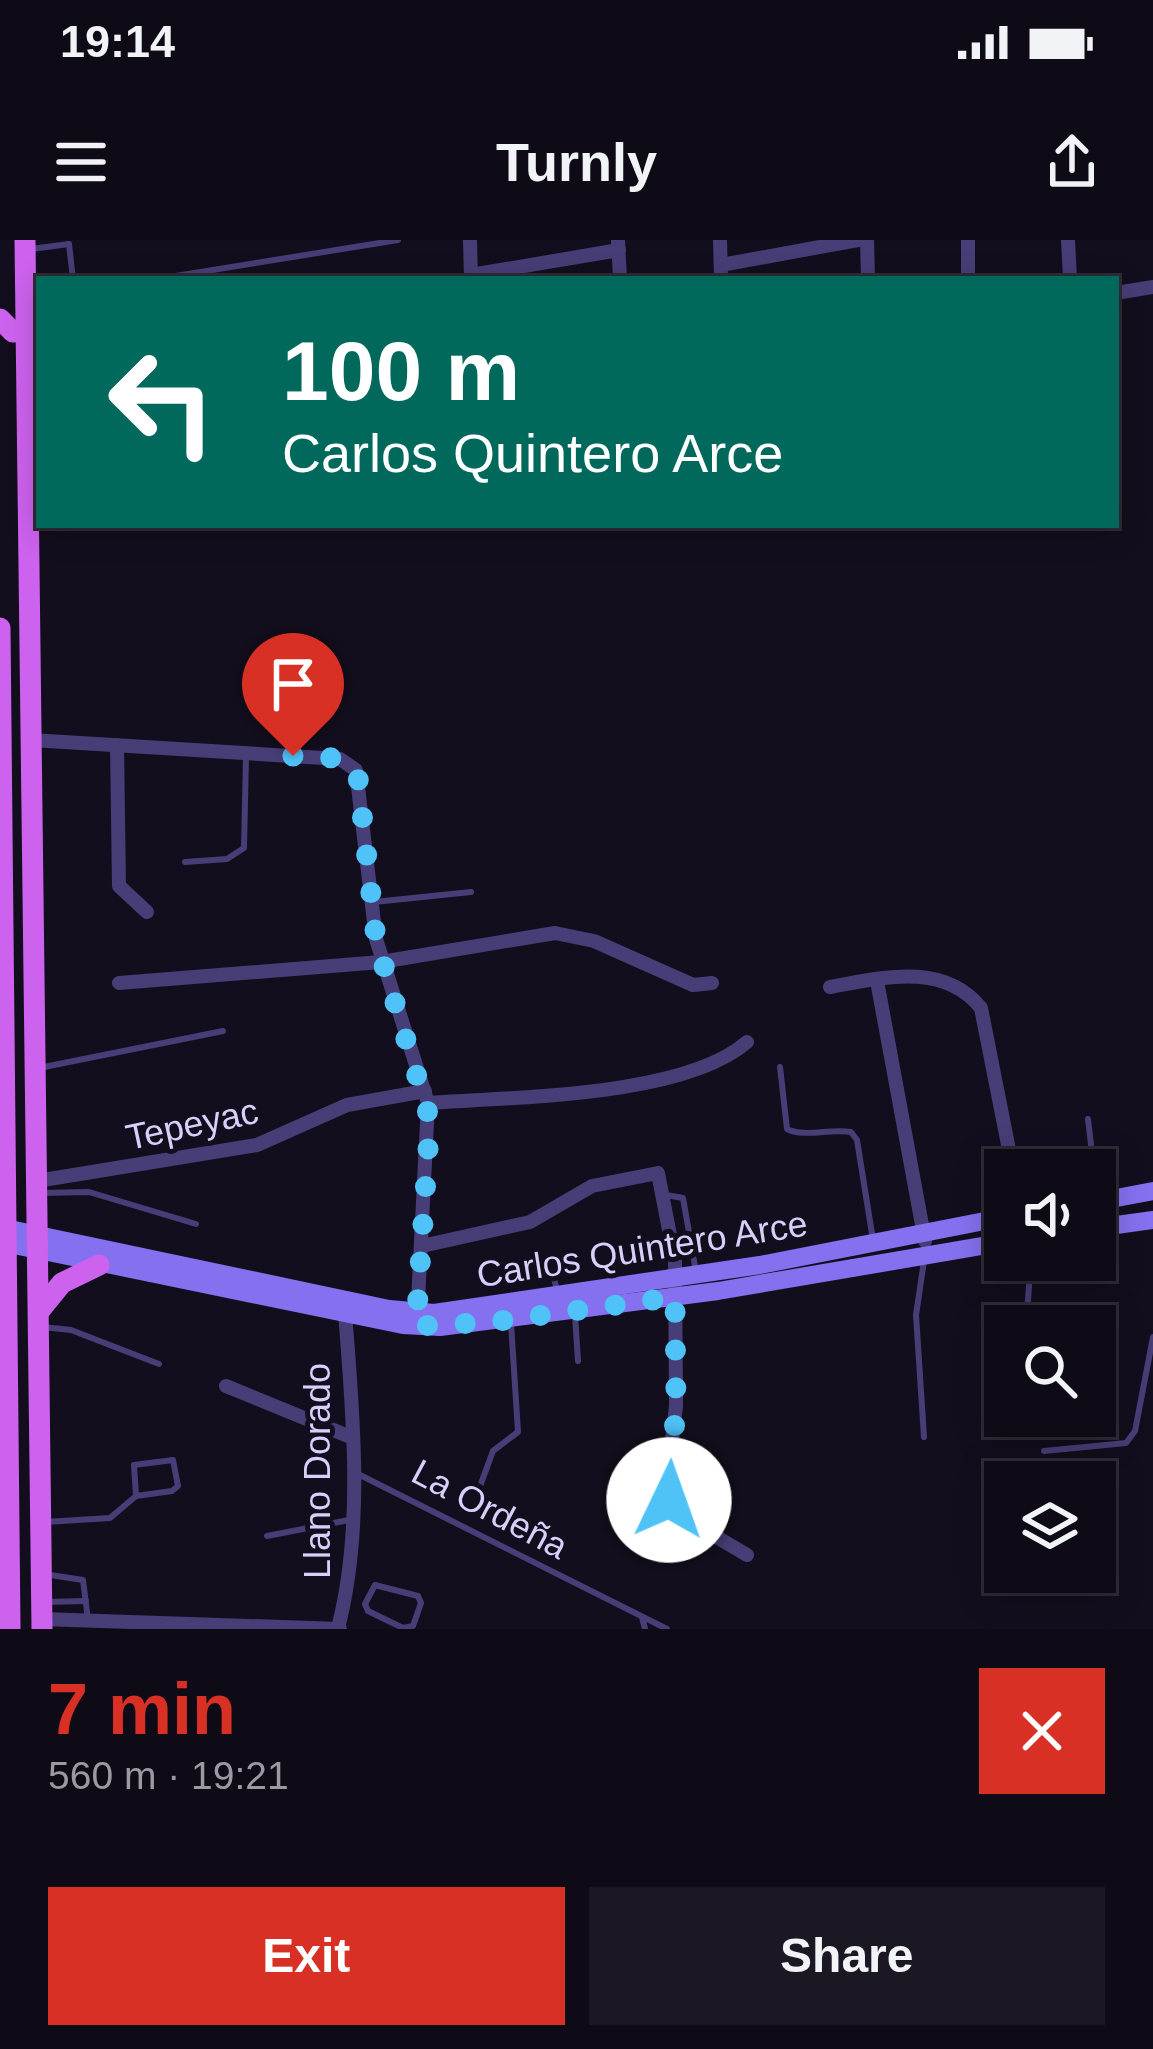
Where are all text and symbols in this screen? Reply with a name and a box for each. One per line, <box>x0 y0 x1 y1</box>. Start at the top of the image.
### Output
text: 19:14 <box>60 16 175 67</box>
icon: menu <box>48 129 114 195</box>
icon: share <box>1039 129 1105 195</box>
text: Turnly <box>496 132 657 192</box>
icon: left <box>84 324 240 480</box>
text: 100 m <box>282 324 520 418</box>
text: Carlos Quintero Arce <box>282 423 783 483</box>
pin <box>242 633 344 756</box>
icon: arrive <box>260 651 326 717</box>
street label: Tepeyac <box>122 1090 262 1158</box>
map controls <box>984 1149 1116 1593</box>
button: sound <box>984 1149 1116 1281</box>
street label: Carlos Quintero Arce <box>474 1203 810 1295</box>
button: search <box>984 1305 1116 1437</box>
street label: Llano Dorado <box>297 1363 338 1579</box>
position arrow <box>606 1437 732 1563</box>
street label: La Ordeña <box>405 1451 576 1567</box>
button: layers <box>984 1461 1116 1593</box>
button: close <box>979 1668 1105 1794</box>
text: 7 min <box>48 1669 236 1749</box>
text: 560 m · 19:21 <box>48 1754 289 1797</box>
button: Exit <box>48 1887 565 2025</box>
button: Share <box>589 1887 1105 2025</box>

